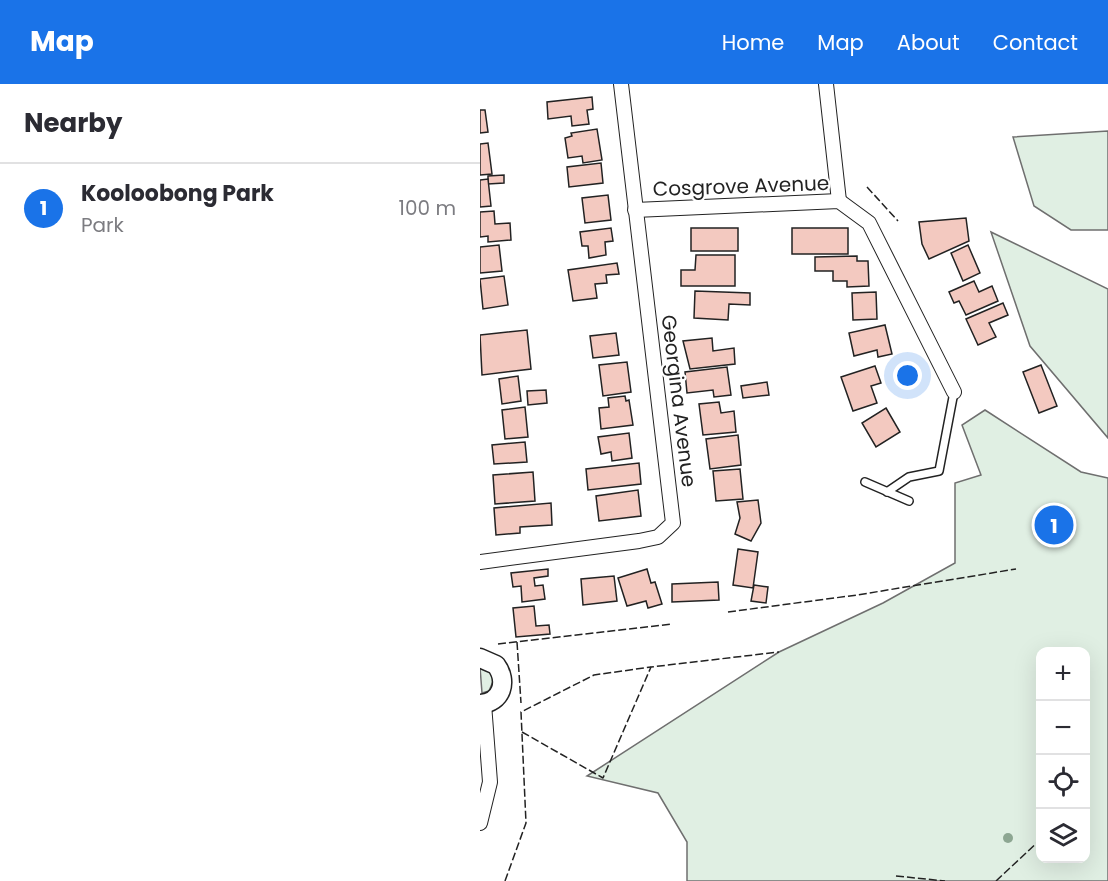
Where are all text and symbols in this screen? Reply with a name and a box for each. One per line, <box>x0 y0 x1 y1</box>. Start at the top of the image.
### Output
text: Map <box>30 22 94 61</box>
text: Home <box>722 28 784 57</box>
text: Map <box>817 28 864 57</box>
text: About <box>897 28 960 57</box>
text: Contact <box>993 28 1078 57</box>
text: Nearby <box>24 105 122 141</box>
street label: Cosgrove Avenue <box>652 169 830 203</box>
text: Kooloobong Park <box>81 178 274 209</box>
text: 1 <box>40 194 47 222</box>
text: 100 m <box>399 194 456 222</box>
text: Park <box>81 211 124 239</box>
street label: Georgina Avenue <box>655 313 703 489</box>
your location <box>893 361 922 390</box>
pin: 1 <box>1034 502 1074 548</box>
map controls <box>1036 647 1090 863</box>
button: + <box>1036 647 1090 701</box>
button: − <box>1036 701 1090 755</box>
button: locate <box>1036 755 1090 809</box>
button: layers <box>1036 809 1090 863</box>

